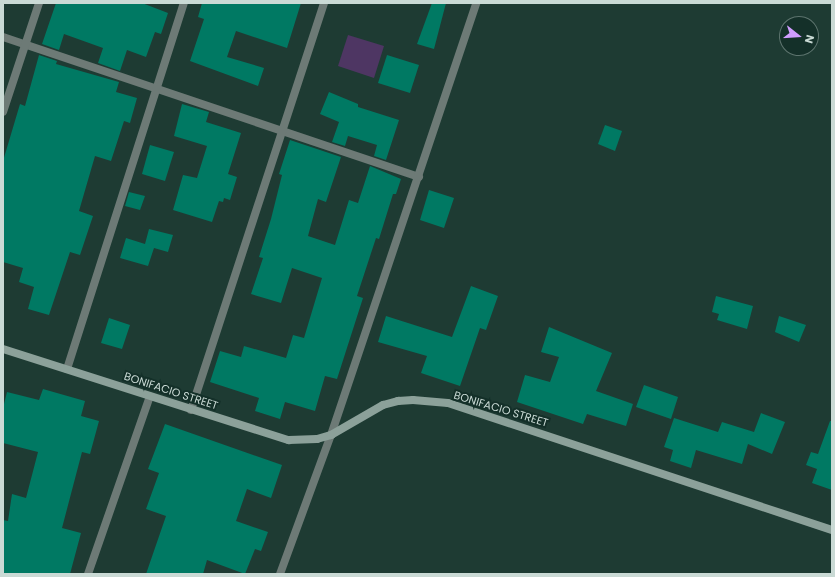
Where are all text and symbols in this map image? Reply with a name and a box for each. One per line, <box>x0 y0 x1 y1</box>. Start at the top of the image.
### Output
north arrow <box>779 16 819 56</box>
text: N <box>801 33 818 46</box>
street label: BONIFACIO STREET <box>122 370 220 412</box>
street label: BONIFACIO STREET <box>452 388 550 430</box>

